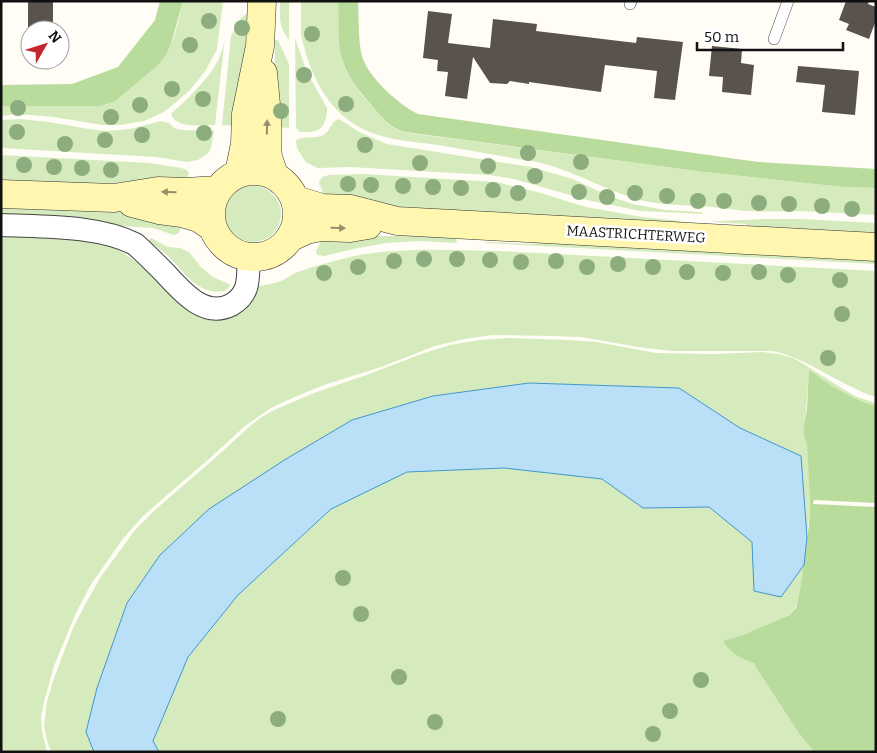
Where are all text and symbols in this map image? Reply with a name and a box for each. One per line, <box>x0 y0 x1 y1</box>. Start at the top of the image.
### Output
north arrow <box>20 20 70 70</box>
scale bar <box>697 20 843 52</box>
text: N <box>45 28 65 47</box>
text: 50 m <box>704 28 740 46</box>
one-way arrow <box>263 119 271 135</box>
one-way arrow <box>161 187 177 195</box>
street label: MAASTRICHTERWEG <box>566 222 706 247</box>
one-way arrow <box>330 224 346 232</box>

